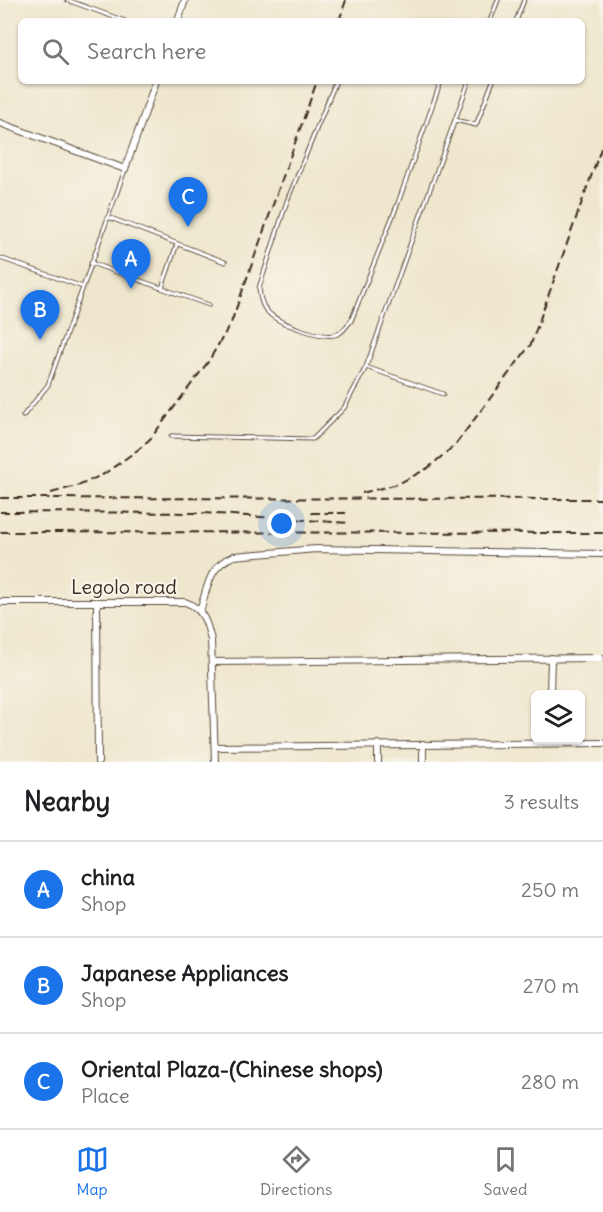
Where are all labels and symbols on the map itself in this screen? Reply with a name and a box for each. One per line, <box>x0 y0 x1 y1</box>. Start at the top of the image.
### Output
pin: C <box>168 178 207 227</box>
pin: A <box>112 240 150 289</box>
pin: B <box>20 290 60 340</box>
your location <box>267 509 296 538</box>
street label: Legolo road <box>71 574 177 599</box>

